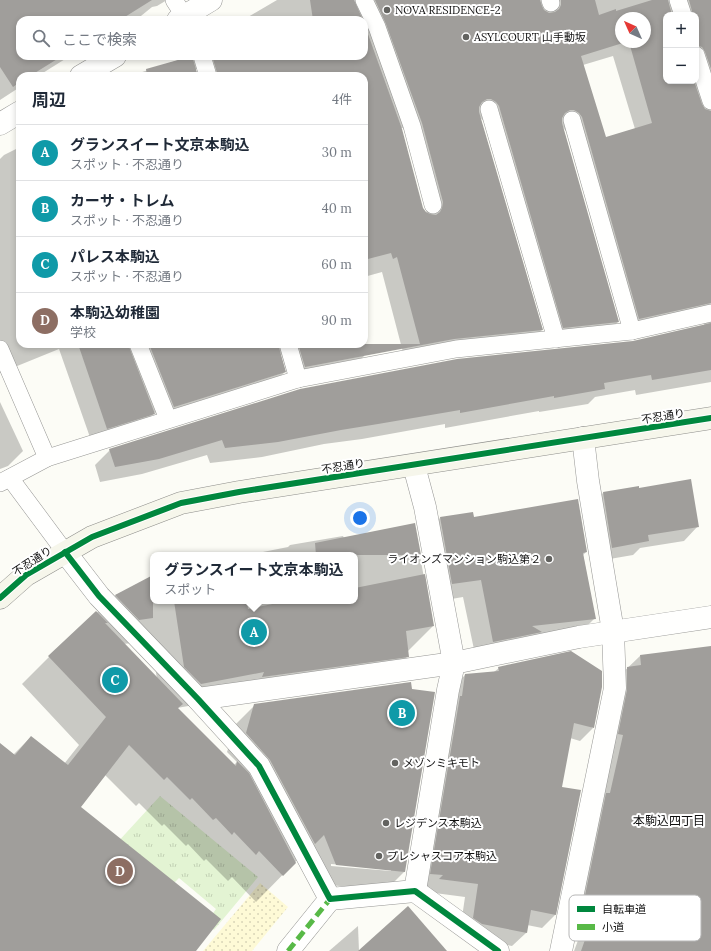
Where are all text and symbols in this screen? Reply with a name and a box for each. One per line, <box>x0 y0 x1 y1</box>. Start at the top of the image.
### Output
place label: NOVA RESIDENCE-2 <box>395 3 501 17</box>
marker: NOVA RESIDENCE-2 <box>382 5 392 15</box>
north arrow <box>615 12 651 48</box>
map controls <box>663 12 699 84</box>
button: + <box>663 12 699 48</box>
search box <box>16 16 368 60</box>
icon: search <box>30 27 52 49</box>
text: ここで検索 <box>62 30 137 49</box>
place label: ASYLCOURT 山手動坂 <box>473 30 586 44</box>
marker: ASYLCOURT 山手動坂 <box>461 32 471 42</box>
button: − <box>663 48 699 84</box>
text: 周辺 <box>32 89 66 111</box>
text: 4件 <box>332 91 352 108</box>
text: グランスイート文京本駒込 <box>70 135 250 154</box>
text: A <box>41 144 49 161</box>
text: 30 m <box>322 144 352 161</box>
text: スポット · 不忍通り <box>70 156 184 173</box>
text: カーサ・トレム <box>70 191 174 210</box>
text: B <box>41 200 49 217</box>
text: 40 m <box>322 200 352 217</box>
text: スポット · 不忍通り <box>70 212 184 229</box>
text: パレス本駒込 <box>70 247 160 266</box>
text: C <box>41 256 49 273</box>
text: 60 m <box>321 256 352 273</box>
text: スポット · 不忍通り <box>70 268 184 285</box>
text: 本駒込幼稚園 <box>70 303 160 322</box>
text: D <box>40 312 50 329</box>
text: 90 m <box>321 312 352 329</box>
text: 学校 <box>70 324 96 341</box>
street label: 不忍通り <box>640 406 686 426</box>
street label: 不忍通り <box>320 456 366 476</box>
your location <box>350 508 370 528</box>
street label: 不忍通り <box>10 543 54 579</box>
popup <box>150 552 358 604</box>
place label: ライオンズマンション駒込第２ <box>387 552 541 566</box>
marker: ライオンズマンション駒込第２ <box>544 554 554 564</box>
text: グランスイート文京本駒込 <box>164 560 344 579</box>
text: スポット <box>164 581 216 598</box>
pin: A <box>241 617 267 647</box>
pin: C <box>102 665 128 695</box>
pin: B <box>389 698 415 728</box>
place label: メゾンミキモト <box>403 756 480 770</box>
marker: メゾンミキモト <box>390 758 400 768</box>
district label: 本駒込四丁目 <box>633 813 705 828</box>
place label: レジデンス本駒込 <box>394 816 482 830</box>
marker: レジデンス本駒込 <box>381 818 391 828</box>
place label: プレシャスコア本駒込 <box>387 849 497 863</box>
marker: プレシャスコア本駒込 <box>374 851 384 861</box>
pin: D <box>107 856 133 886</box>
legend <box>569 895 701 941</box>
text: 自転車道 <box>602 902 646 916</box>
text: 小道 <box>602 920 624 934</box>

